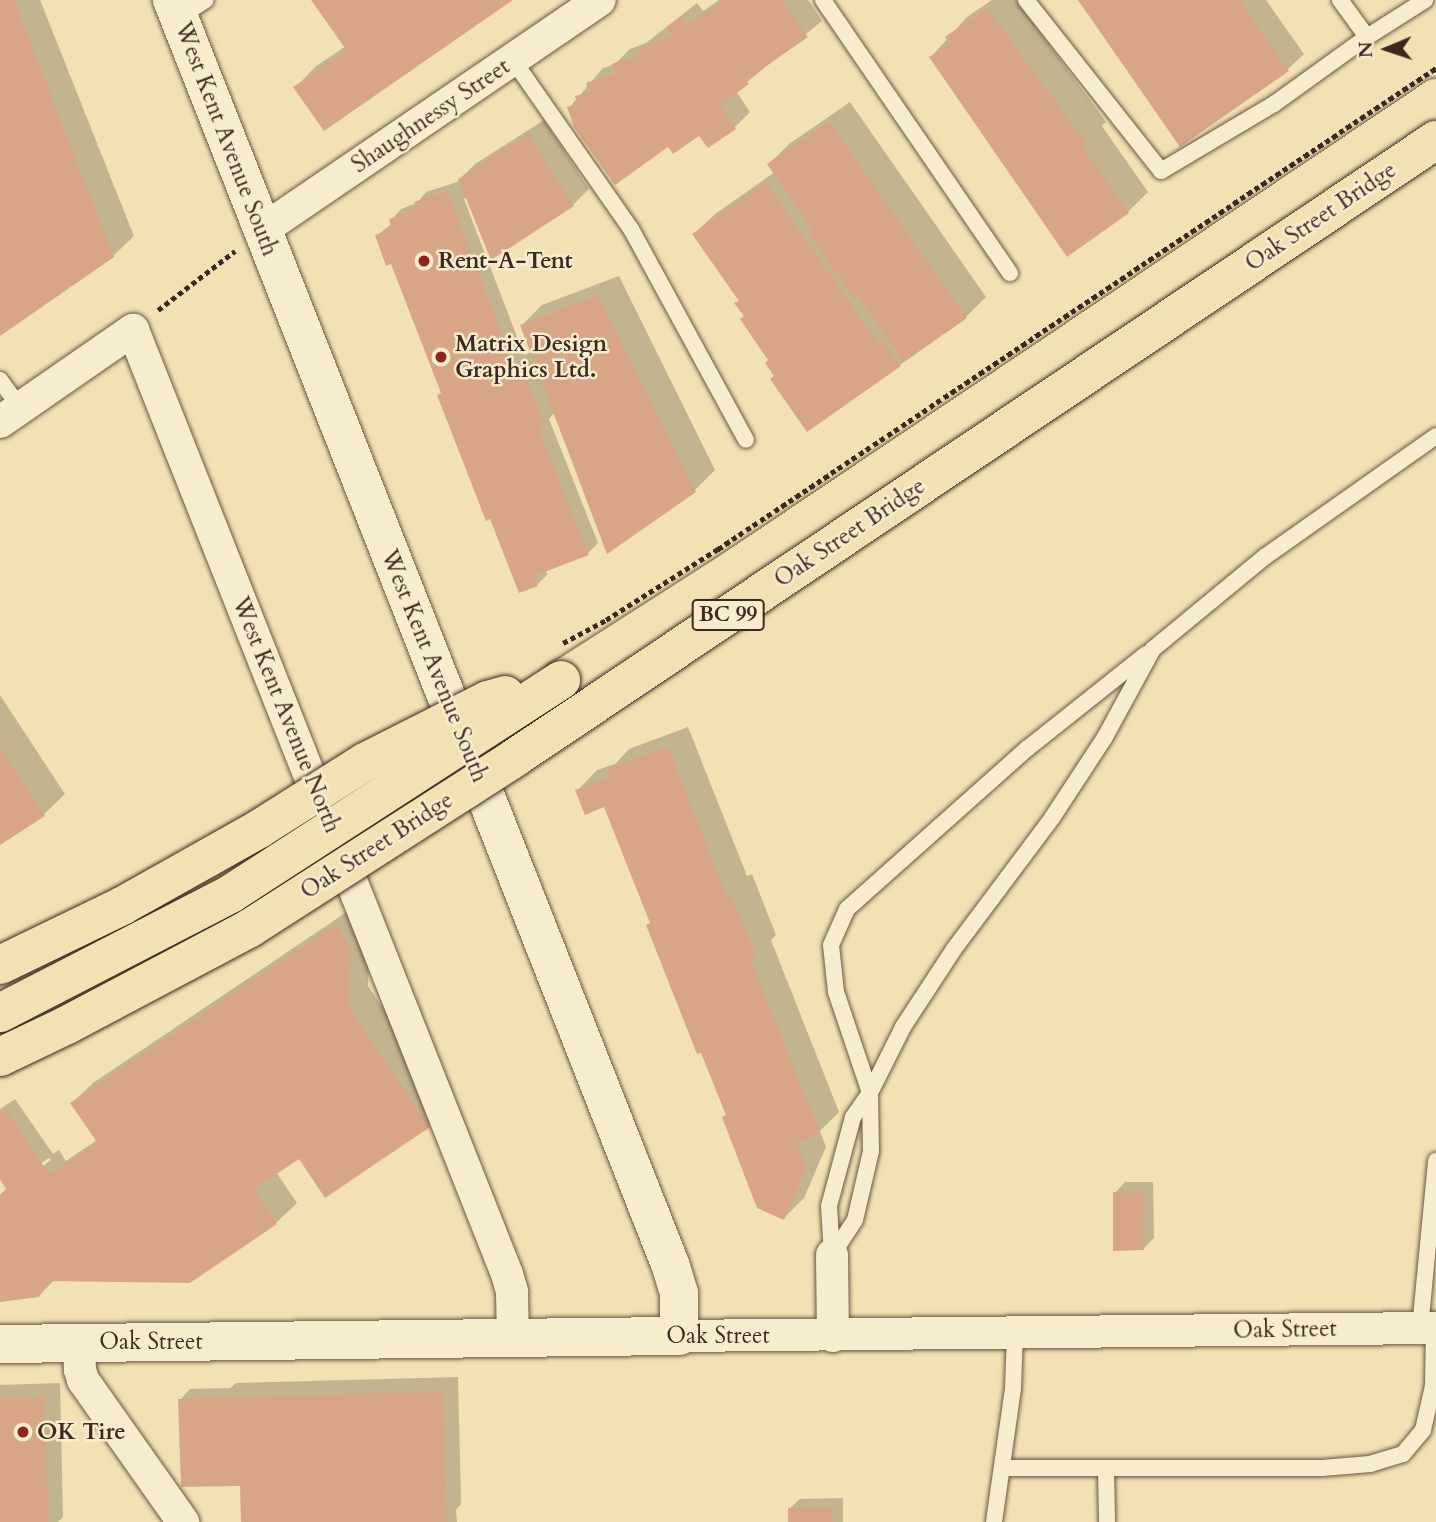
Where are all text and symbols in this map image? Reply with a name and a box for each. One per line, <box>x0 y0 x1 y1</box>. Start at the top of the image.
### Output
north arrow <box>1352 14 1422 84</box>
street label: West Kent Avenue South <box>169 18 283 260</box>
text: N <box>1353 41 1379 58</box>
street label: Shaughnessy Street <box>347 53 515 179</box>
street label: Oak Street Bridge <box>1240 156 1402 278</box>
place label: Rent-A-Tent <box>438 247 573 275</box>
marker: Rent-A-Tent <box>416 253 432 269</box>
place label: Matrix Design Graphics Ltd. <box>455 330 607 384</box>
marker: Matrix Design Graphics Ltd. <box>433 349 449 365</box>
street label: Oak Street Bridge <box>769 472 931 594</box>
street label: West Kent Avenue South <box>375 546 493 786</box>
street label: West Kent Avenue North <box>226 593 346 837</box>
road number: BC 99 <box>691 598 765 632</box>
street label: Oak Street Bridge <box>296 787 458 905</box>
street label: Oak Street <box>1233 1315 1337 1345</box>
street label: Oak Street <box>666 1322 770 1350</box>
street label: Oak Street <box>99 1328 203 1356</box>
place label: OK Tire <box>37 1418 126 1446</box>
marker: OK Tire <box>15 1424 31 1440</box>

